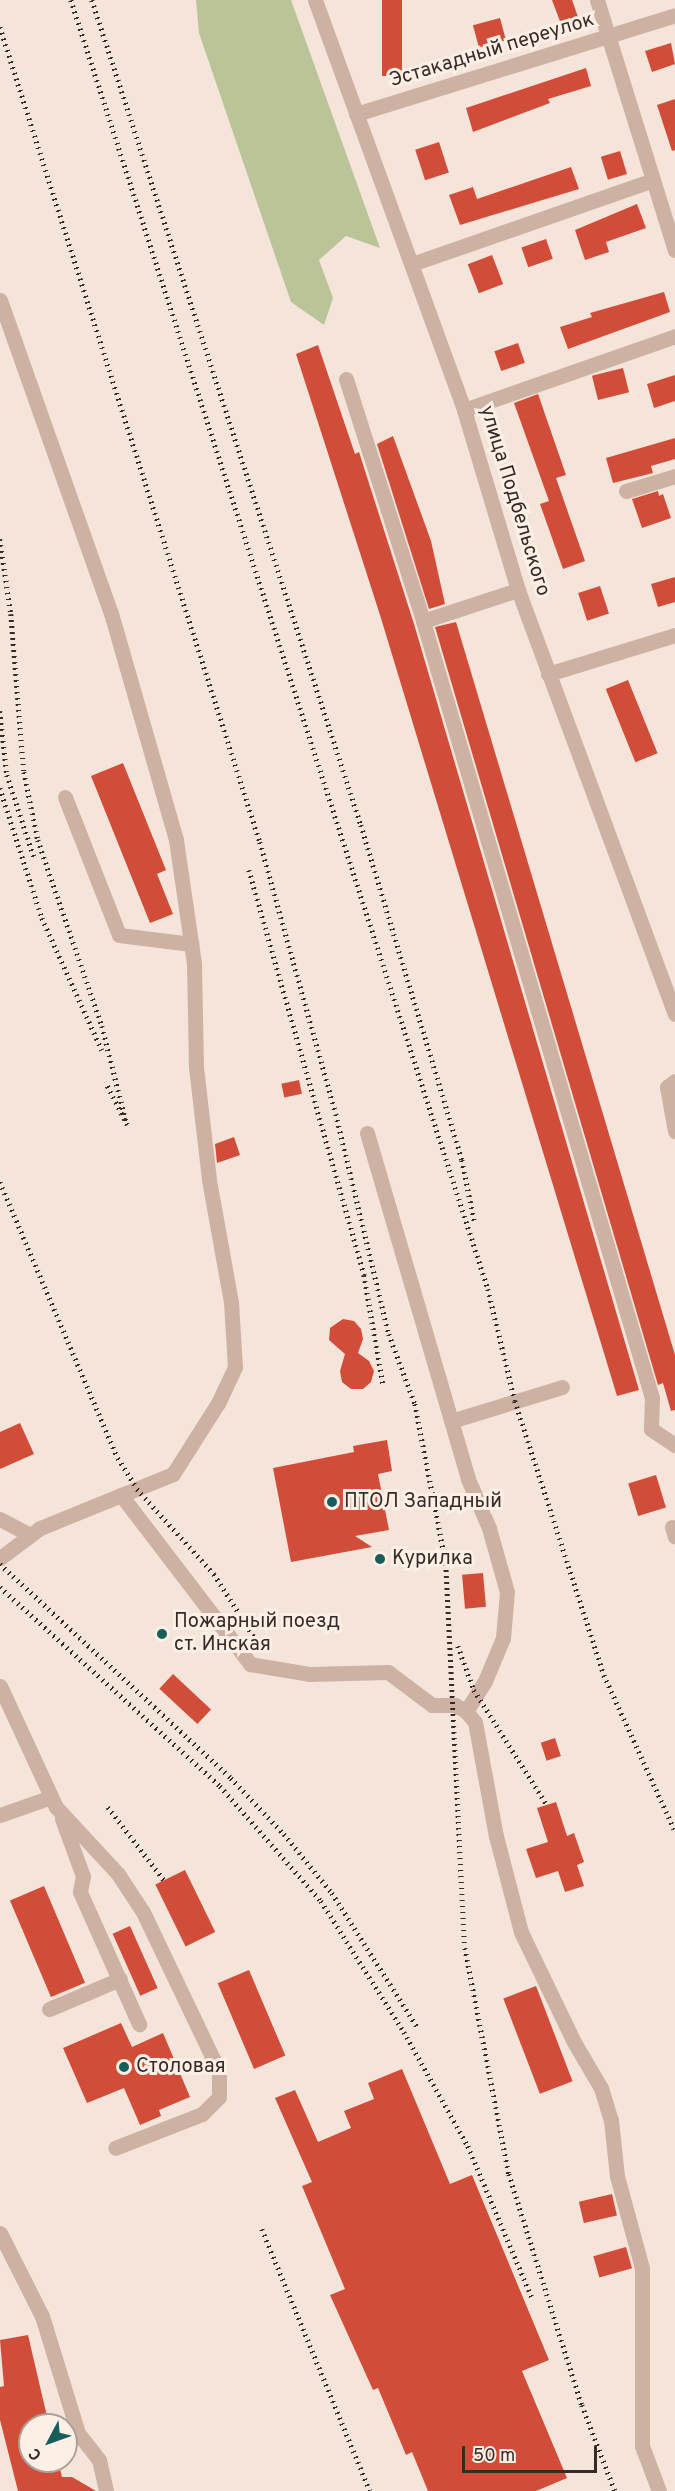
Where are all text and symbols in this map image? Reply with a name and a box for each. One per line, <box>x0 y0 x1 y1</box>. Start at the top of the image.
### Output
street label: Эстакадный переулок <box>387 8 597 94</box>
street label: улица Подбельского <box>474 403 554 599</box>
place label: ПТОЛ Западный <box>344 1490 502 1514</box>
marker: ПТОЛ Западный <box>325 1495 339 1509</box>
place label: Курилка <box>392 1547 473 1571</box>
marker: Курилка <box>373 1552 387 1566</box>
place label: Пожарный поезд ст. Инская <box>174 1610 340 1657</box>
marker: Пожарный поезд ст. Инская <box>155 1627 169 1641</box>
place label: Столовая <box>136 2055 226 2079</box>
marker: Столовая <box>117 2060 131 2074</box>
north arrow <box>18 2413 78 2473</box>
scale bar <box>465 2434 600 2472</box>
text: С <box>25 2443 47 2464</box>
text: 50 m <box>473 2445 515 2468</box>

